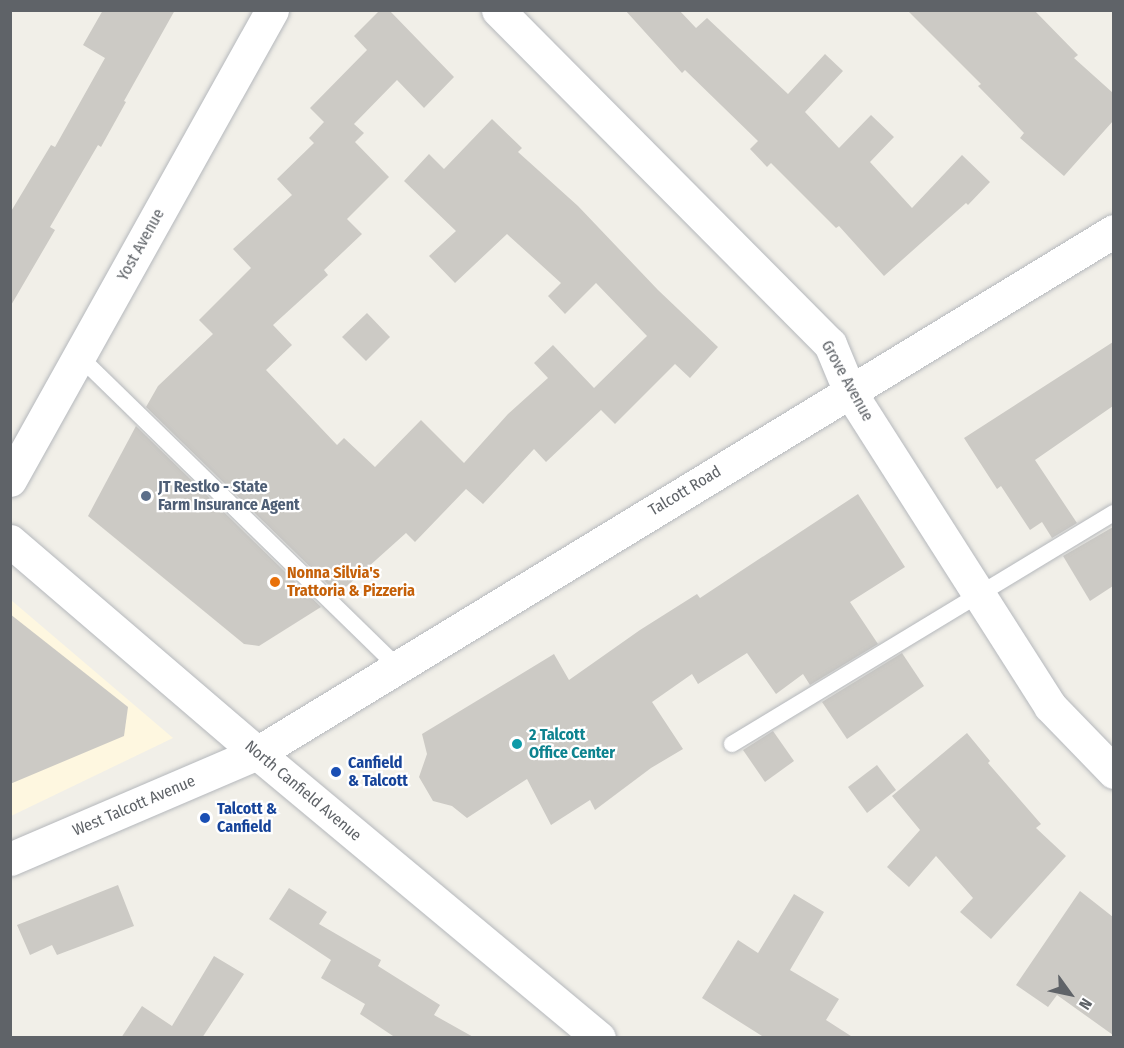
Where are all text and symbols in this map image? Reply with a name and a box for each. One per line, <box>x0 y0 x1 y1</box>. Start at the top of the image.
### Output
street label: Yost Avenue <box>113 206 169 284</box>
street label: Grove Avenue <box>817 337 877 425</box>
street label: Talcott Road <box>645 462 725 520</box>
place label: JT Restko - State Farm Insurance Agent <box>158 477 300 515</box>
marker: JT Restko - State Farm Insurance Agent <box>139 489 153 503</box>
place label: Nonna Silvia's Trattoria & Pizzeria <box>287 563 415 601</box>
marker: Nonna Silvia's Trattoria & Pizzeria <box>268 575 282 589</box>
place label: 2 Talcott Office Center <box>529 725 615 763</box>
street label: North Canfield Avenue <box>241 737 365 845</box>
marker: 2 Talcott Office Center <box>510 737 524 751</box>
place label: Canfield & Talcott <box>348 753 408 791</box>
marker: Canfield & Talcott <box>329 765 343 779</box>
street label: West Talcott Avenue <box>70 772 198 840</box>
place label: Talcott & Canfield <box>217 799 277 837</box>
marker: Talcott & Canfield <box>198 811 212 825</box>
north arrow <box>1040 964 1100 1024</box>
text: N <box>1075 995 1096 1013</box>

